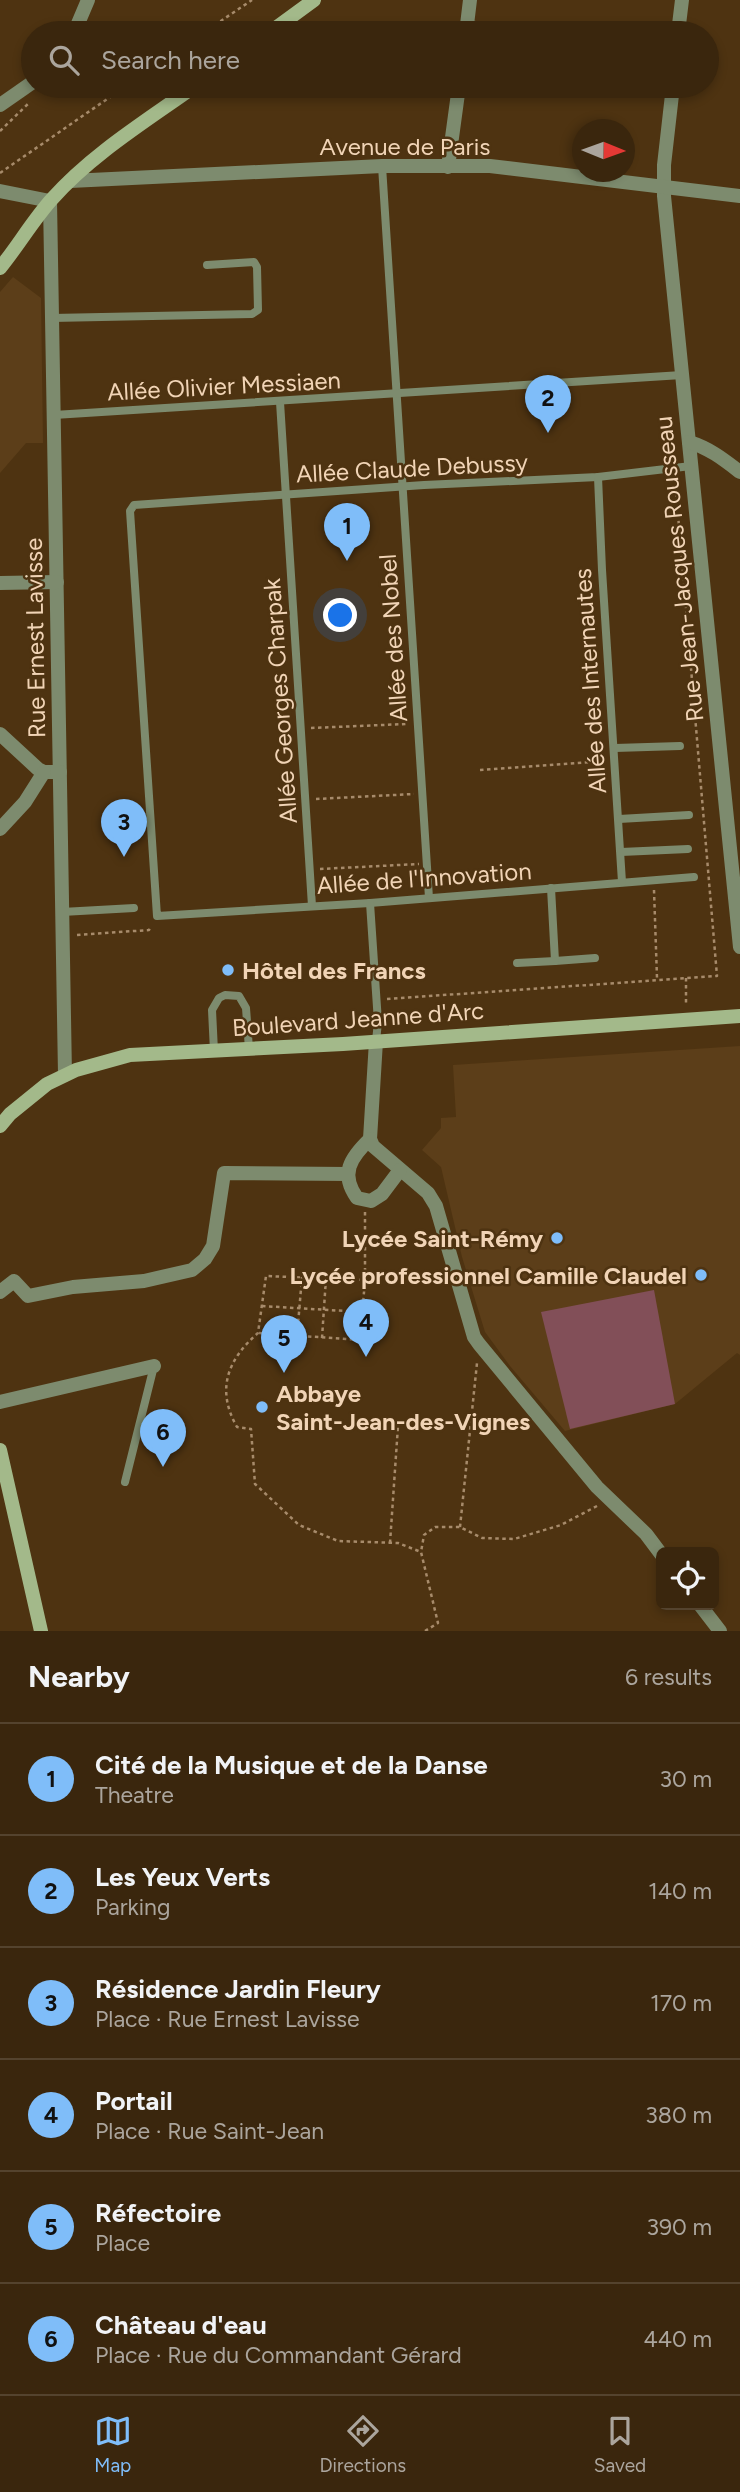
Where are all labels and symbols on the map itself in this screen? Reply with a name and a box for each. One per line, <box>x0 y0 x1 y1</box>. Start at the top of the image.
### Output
north arrow <box>572 119 635 182</box>
street label: Avenue de Paris <box>320 132 490 161</box>
street label: Allée Olivier Messiaen <box>107 365 341 407</box>
pin: 2 <box>525 375 571 433</box>
street label: Rue Jean-Jacques Rousseau <box>649 415 709 723</box>
street label: Allée Claude Debussy <box>295 447 529 489</box>
pin: 1 <box>324 503 370 561</box>
street label: Rue Ernest Lavisse <box>19 538 51 738</box>
street label: Allée des Nobel <box>373 553 413 723</box>
street label: Allée des Internautes <box>568 567 612 795</box>
street label: Allée Georges Charpak <box>257 577 303 825</box>
your location <box>323 598 357 632</box>
pin: 3 <box>101 799 147 857</box>
street label: Allée de l'Innovation <box>316 856 532 900</box>
place label: Hôtel des Francs <box>242 956 426 985</box>
marker: Hôtel des Francs <box>220 962 236 978</box>
street label: Boulevard Jeanne d'Arc <box>231 996 485 1042</box>
place label: Lycée Saint-Rémy <box>342 1224 543 1253</box>
marker: Lycée Saint-Rémy <box>549 1230 565 1246</box>
place label: Lycée professionnel Camille Claudel <box>290 1261 687 1290</box>
marker: Lycée professionnel Camille Claudel <box>693 1267 709 1283</box>
pin: 4 <box>343 1299 389 1357</box>
pin: 5 <box>261 1315 307 1373</box>
place label: Abbaye Saint-Jean-des-Vignes <box>276 1379 530 1436</box>
marker: Abbaye Saint-Jean-des-Vignes <box>254 1399 270 1415</box>
pin: 6 <box>140 1409 186 1467</box>

